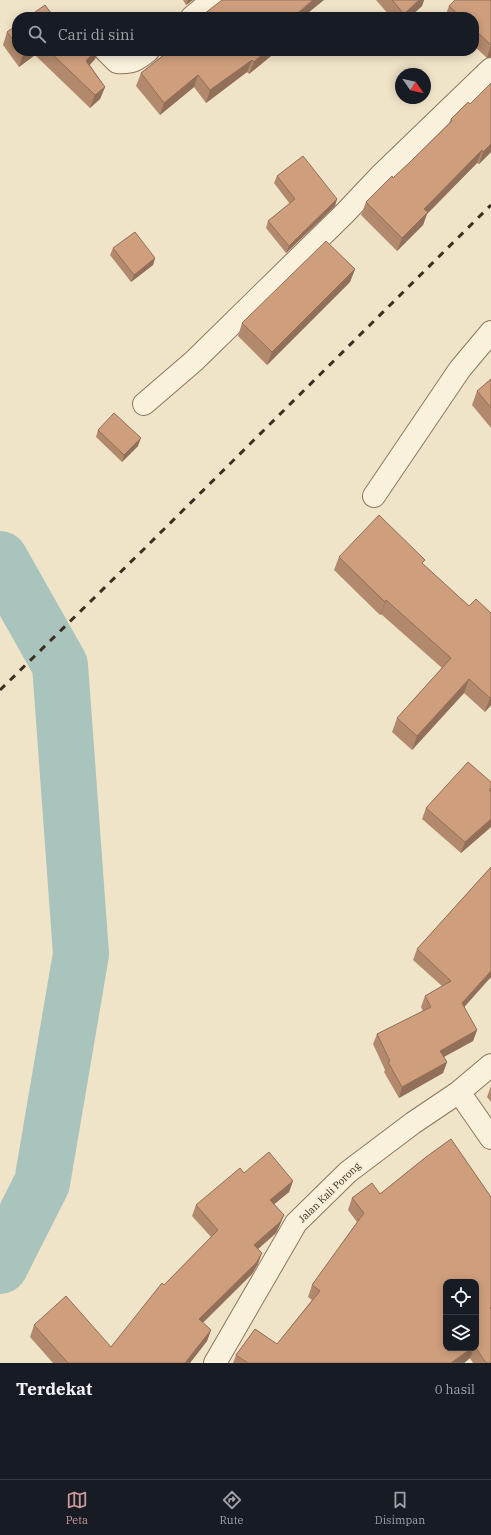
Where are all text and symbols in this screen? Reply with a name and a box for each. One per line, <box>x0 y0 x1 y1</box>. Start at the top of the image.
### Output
search box <box>12 12 479 56</box>
icon: search <box>26 23 48 45</box>
text: Cari di sini <box>58 25 134 44</box>
north arrow <box>395 68 431 104</box>
street label: Jalan Kali Porong <box>295 1159 364 1225</box>
map controls <box>443 1279 479 1351</box>
button: locate <box>443 1279 479 1315</box>
button: layers <box>443 1315 479 1351</box>
text: Terdekat <box>16 1378 92 1400</box>
text: 0 hasil <box>435 1381 475 1398</box>
tab: Peta <box>66 1489 88 1527</box>
tab: Rute <box>220 1489 243 1527</box>
tab: Disimpan <box>375 1489 425 1527</box>

